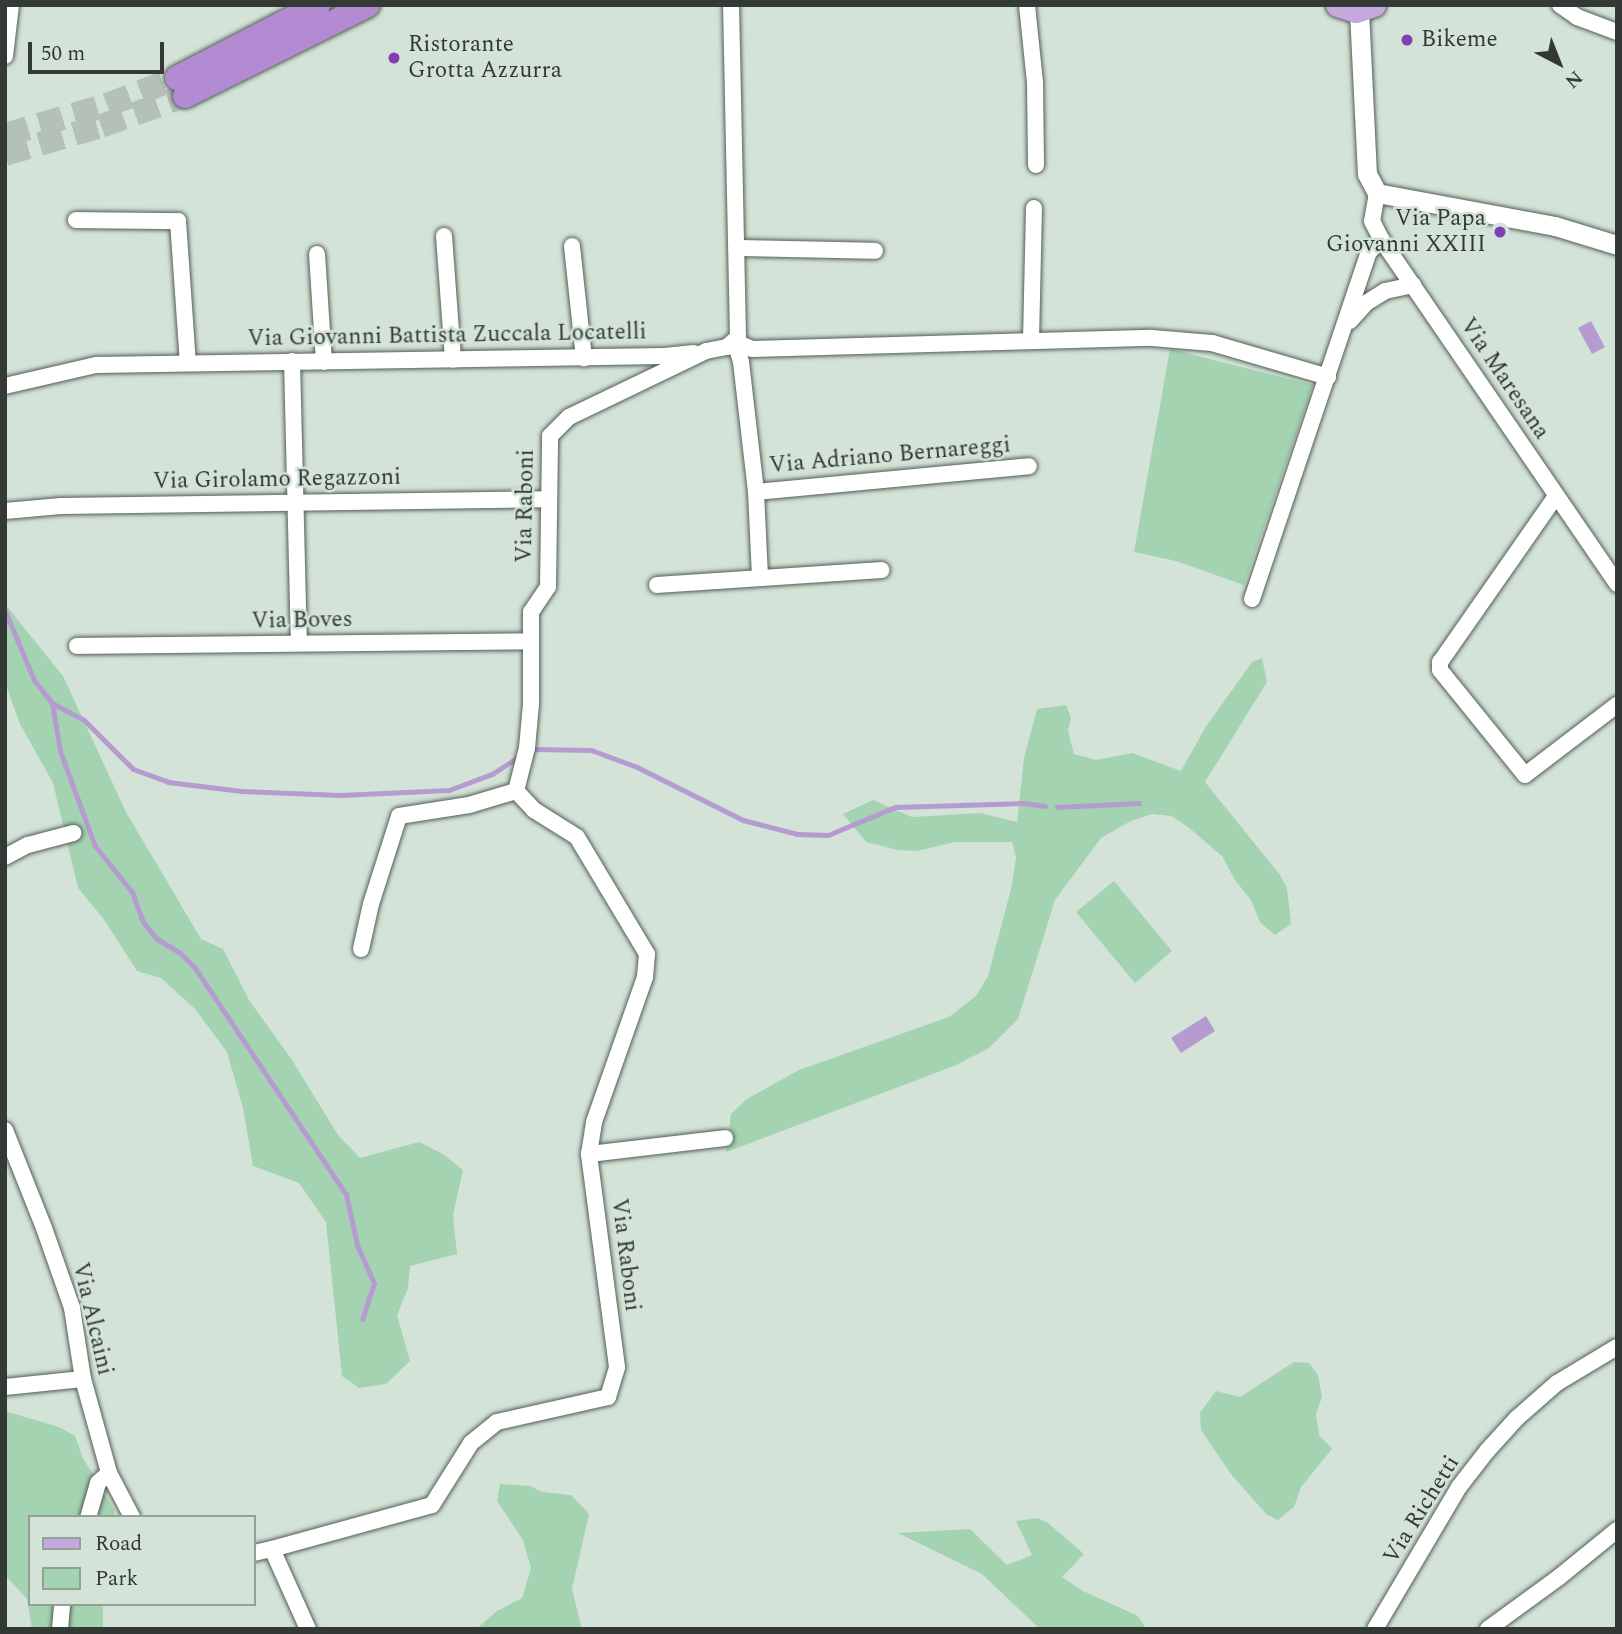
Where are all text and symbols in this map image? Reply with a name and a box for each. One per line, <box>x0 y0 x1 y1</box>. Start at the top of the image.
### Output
place label: Bikeme <box>1421 26 1498 54</box>
scale bar <box>32 28 168 72</box>
north arrow <box>1524 28 1594 98</box>
place label: Ristorante Grotta Azzurra <box>408 31 562 85</box>
marker: Bikeme <box>1399 32 1415 48</box>
text: 50 m <box>41 38 85 70</box>
marker: Ristorante Grotta Azzurra <box>386 50 402 66</box>
text: N <box>1558 63 1589 95</box>
place label: Via Papa Giovanni XXIII <box>1326 205 1486 259</box>
marker: Via Papa Giovanni XXIII <box>1492 224 1508 240</box>
street label: Via Maresana <box>1453 313 1555 445</box>
street label: Via Giovanni Battista Zuccala Locatelli <box>247 319 647 353</box>
street label: Via Adriano Bernareggi <box>768 432 1012 480</box>
street label: Via Raboni <box>511 449 541 563</box>
street label: Via Girolamo Regazzoni <box>153 464 401 496</box>
street label: Via Boves <box>251 606 353 636</box>
street label: Via Raboni <box>604 1197 646 1313</box>
street label: Via Alcaini <box>66 1260 118 1378</box>
street label: Via Richetti <box>1378 1451 1466 1569</box>
legend <box>28 1515 256 1606</box>
text: Road <box>95 1528 142 1560</box>
text: Park <box>95 1563 138 1595</box>

